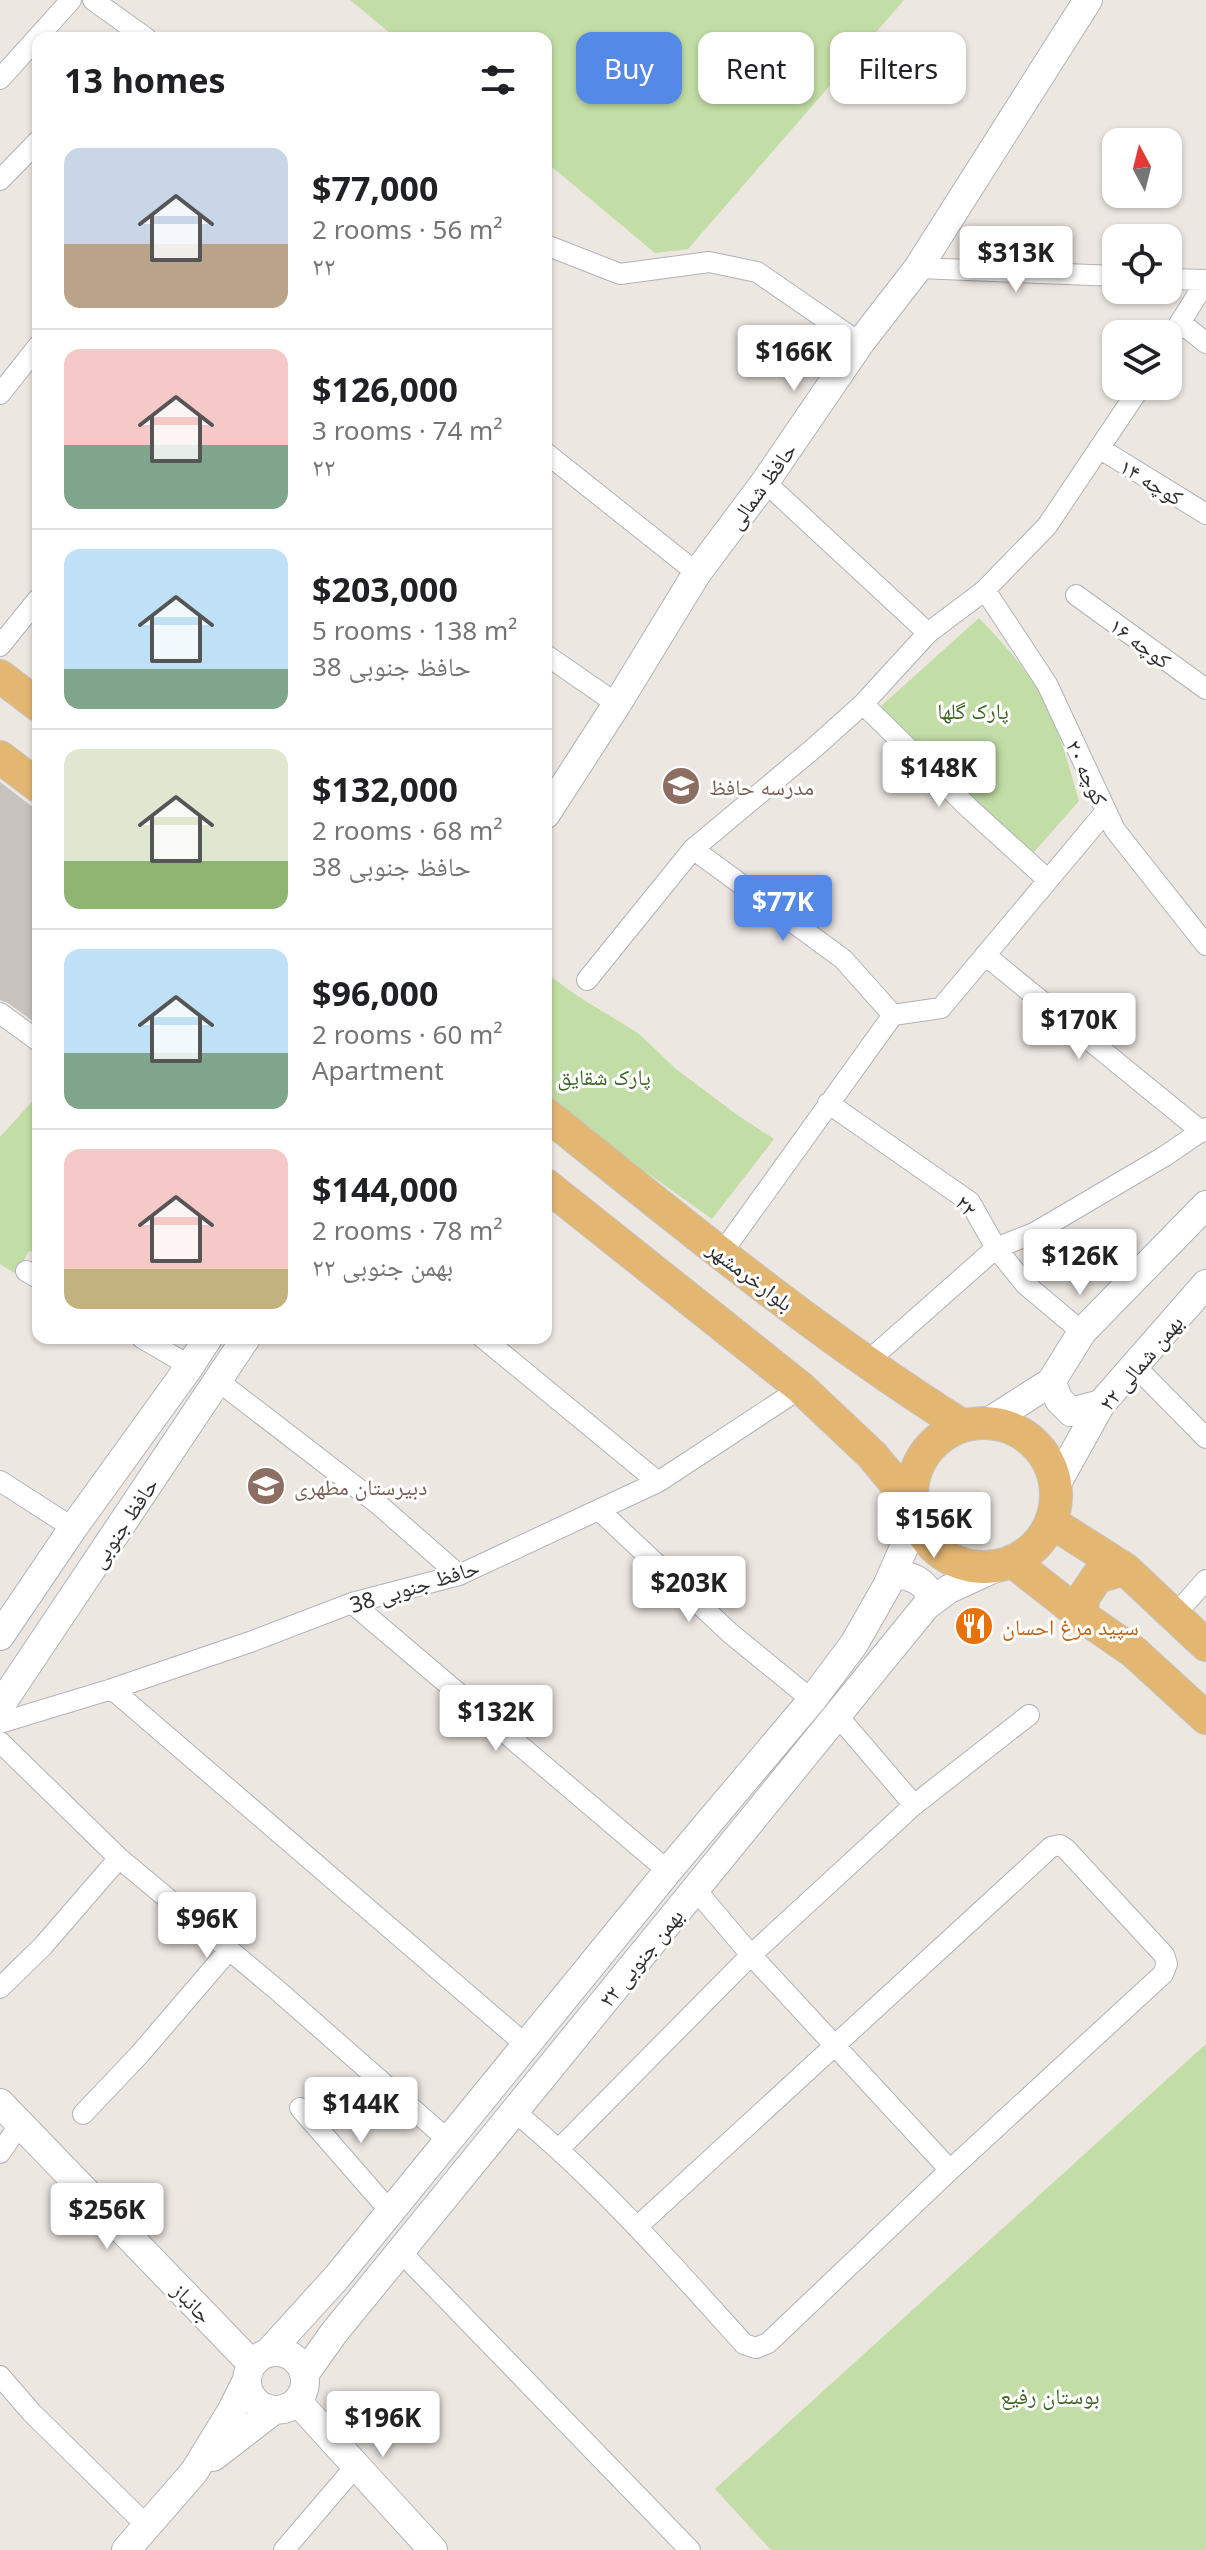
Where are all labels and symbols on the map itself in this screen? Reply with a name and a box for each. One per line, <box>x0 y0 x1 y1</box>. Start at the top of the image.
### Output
north arrow <box>1102 128 1182 208</box>
pin: $313K <box>960 226 1072 294</box>
pin: $166K <box>738 325 850 393</box>
street label: حافظ شمالی <box>719 436 803 534</box>
street label: کوچه ۱۴ <box>1115 450 1189 512</box>
street label: کوچه ۱۶ <box>1104 610 1178 674</box>
park label: پارک گلها <box>937 695 1009 725</box>
street label: کوچه ۲۰ <box>1060 734 1116 810</box>
pin: $148K <box>883 741 995 809</box>
school or university icon: مدرسه حافظ <box>660 765 702 807</box>
place label: مدرسه حافظ <box>709 771 814 801</box>
pin: $77K <box>736 875 830 943</box>
pin: $170K <box>1023 993 1135 1061</box>
park label: پارک شقایق <box>557 1061 651 1091</box>
street label: ۲۲ <box>949 1188 985 1222</box>
pin: $126K <box>1024 1229 1136 1297</box>
street label: بلوارخرمشهر <box>701 1232 800 1317</box>
street label: ۲۲ بهمن شمالی <box>1091 1308 1189 1416</box>
school or university icon: دبیرستان مطهری <box>245 1465 287 1507</box>
street label: حافظ جنوبی <box>82 1471 164 1573</box>
place label: دبیرستان مطهری <box>294 1471 427 1501</box>
pin: $156K <box>878 1492 990 1560</box>
street label: حافظ جنوبی 38 <box>345 1551 483 1619</box>
pin: $203K <box>633 1556 745 1624</box>
restaurant icon: سپید مرغ احسان <box>953 1605 995 1647</box>
place label: سپید مرغ احسان <box>1002 1611 1139 1641</box>
pin: $132K <box>440 1685 552 1753</box>
pin: $96K <box>160 1892 254 1960</box>
street label: ۲۲ بهمن جنوبی <box>591 1901 689 2013</box>
pin: $144K <box>305 2077 417 2145</box>
pin: $256K <box>51 2183 163 2251</box>
street label: جانباز <box>166 2274 220 2329</box>
park label: بوستان رفیع <box>1000 2380 1100 2410</box>
pin: $196K <box>327 2391 439 2459</box>

